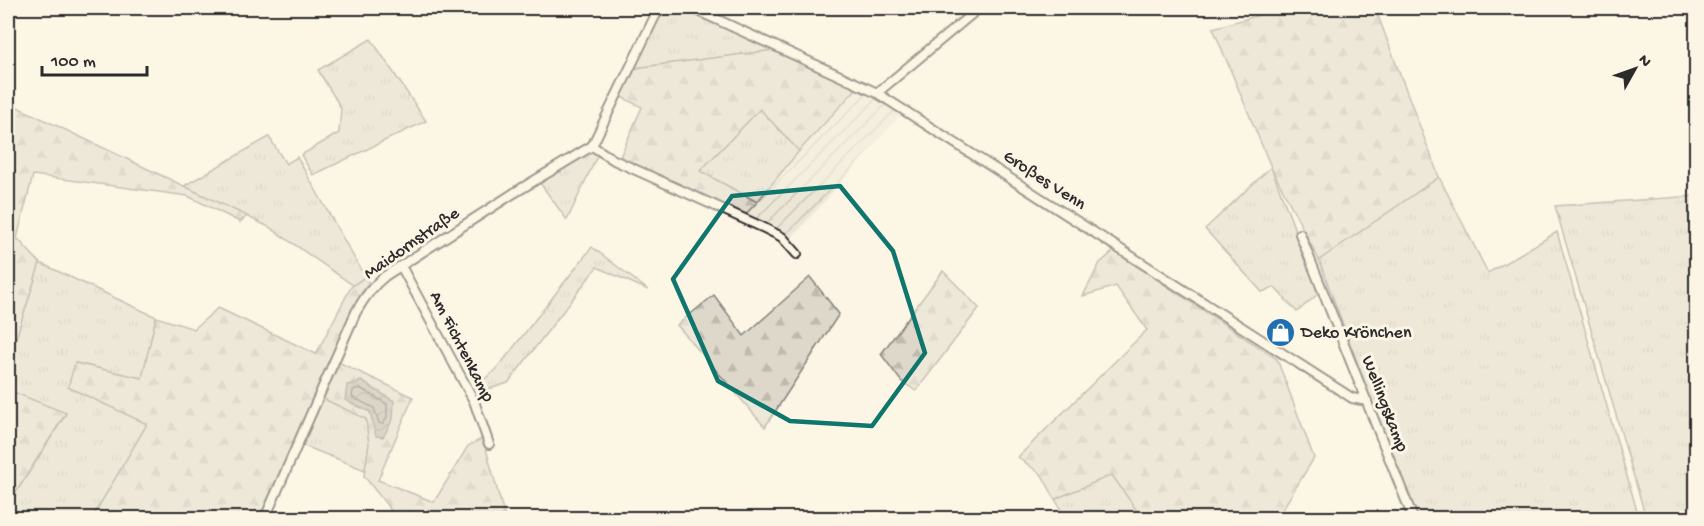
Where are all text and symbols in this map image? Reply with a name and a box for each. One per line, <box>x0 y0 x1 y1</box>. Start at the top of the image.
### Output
scale bar <box>42 39 147 77</box>
north arrow <box>1605 39 1665 99</box>
text: N <box>1633 51 1655 72</box>
text: 100 m <box>50 52 96 73</box>
street label: Großes Venn <box>999 146 1090 216</box>
street label: Maidornstraße <box>360 203 464 285</box>
street label: Am Fichtenkamp <box>424 288 498 406</box>
shop icon: Deko Krönchen <box>1264 317 1296 349</box>
place label: Deko Krönchen <box>1300 323 1412 344</box>
street label: Wellingskamp <box>1356 353 1412 455</box>

